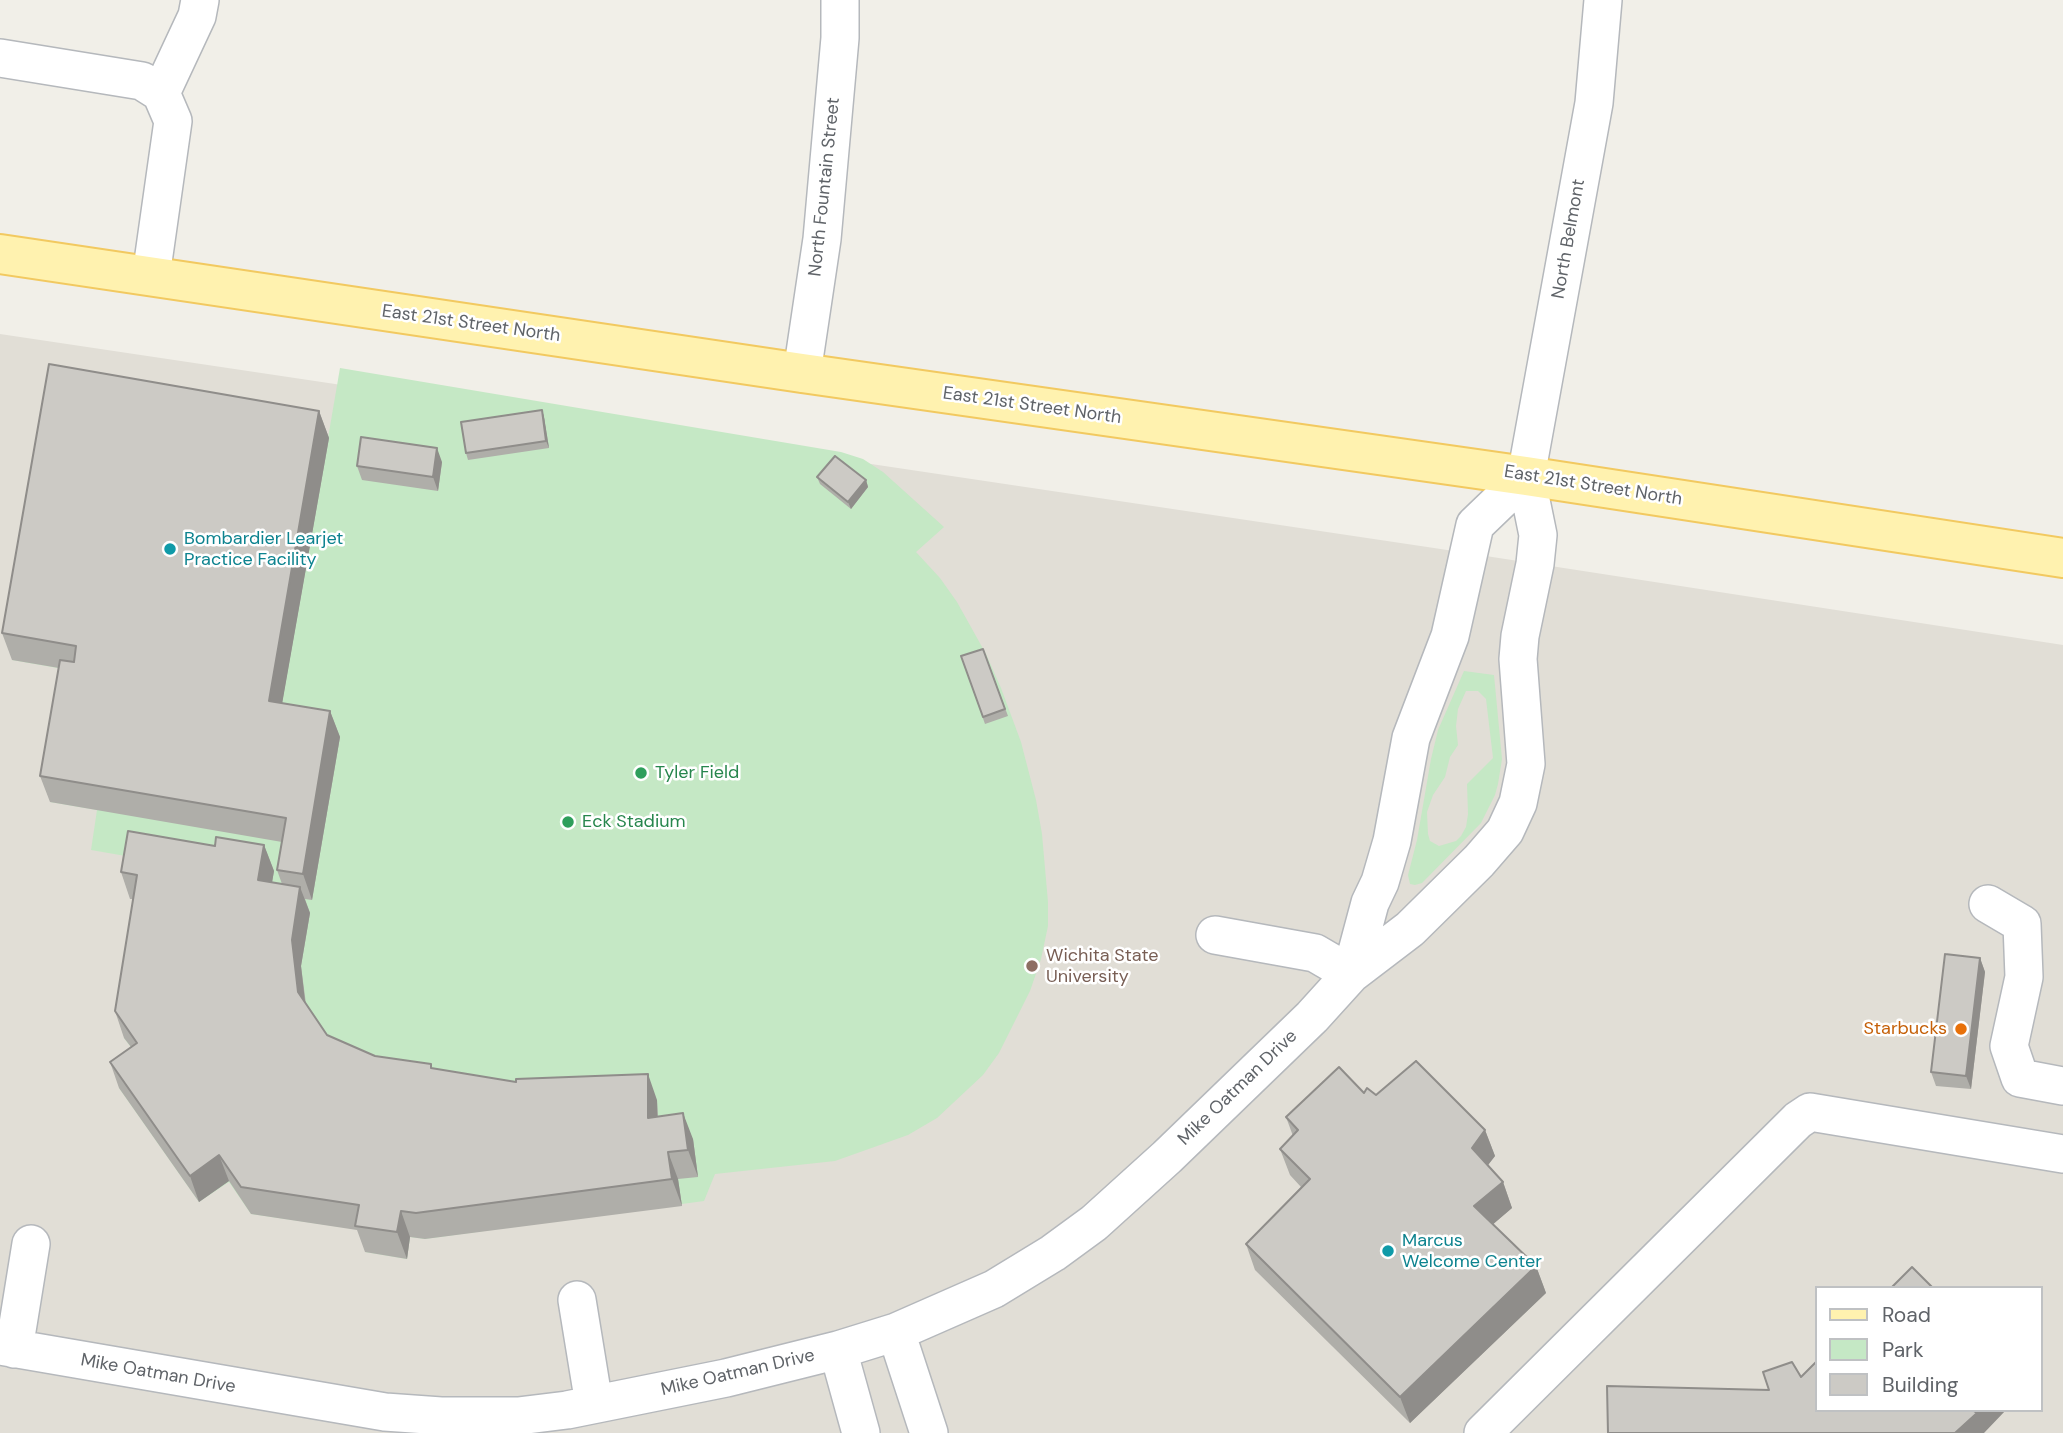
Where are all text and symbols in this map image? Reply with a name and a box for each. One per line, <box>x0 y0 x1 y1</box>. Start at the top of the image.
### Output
street label: North Fountain Street <box>805 96 845 278</box>
street label: North Belmont <box>1548 177 1590 301</box>
street label: East 21st Street North <box>380 301 562 347</box>
street label: East 21st Street North <box>941 383 1123 429</box>
street label: East 21st Street North <box>1502 461 1684 511</box>
place label: Bombardier Learjet Practice Facility <box>184 528 343 570</box>
marker: Bombardier Learjet Practice Facility <box>162 541 178 557</box>
place label: Tyler Field <box>655 762 739 784</box>
marker: Tyler Field <box>633 765 649 781</box>
place label: Eck Stadium <box>582 811 686 833</box>
marker: Eck Stadium <box>560 814 576 830</box>
place label: Wichita State University <box>1046 945 1158 988</box>
marker: Wichita State University <box>1024 958 1040 974</box>
place label: Starbucks <box>1864 1018 1947 1040</box>
marker: Starbucks <box>1953 1021 1969 1037</box>
street label: Mike Oatman Drive <box>1174 1026 1302 1150</box>
place label: Marcus Welcome Center <box>1402 1230 1542 1272</box>
marker: Marcus Welcome Center <box>1380 1243 1396 1259</box>
legend <box>1814 1286 2042 1412</box>
text: Road <box>1882 1301 1931 1329</box>
text: Park <box>1882 1336 1923 1364</box>
street label: Mike Oatman Drive <box>659 1345 817 1401</box>
street label: Mike Oatman Drive <box>79 1350 237 1398</box>
text: Building <box>1882 1371 1958 1399</box>

